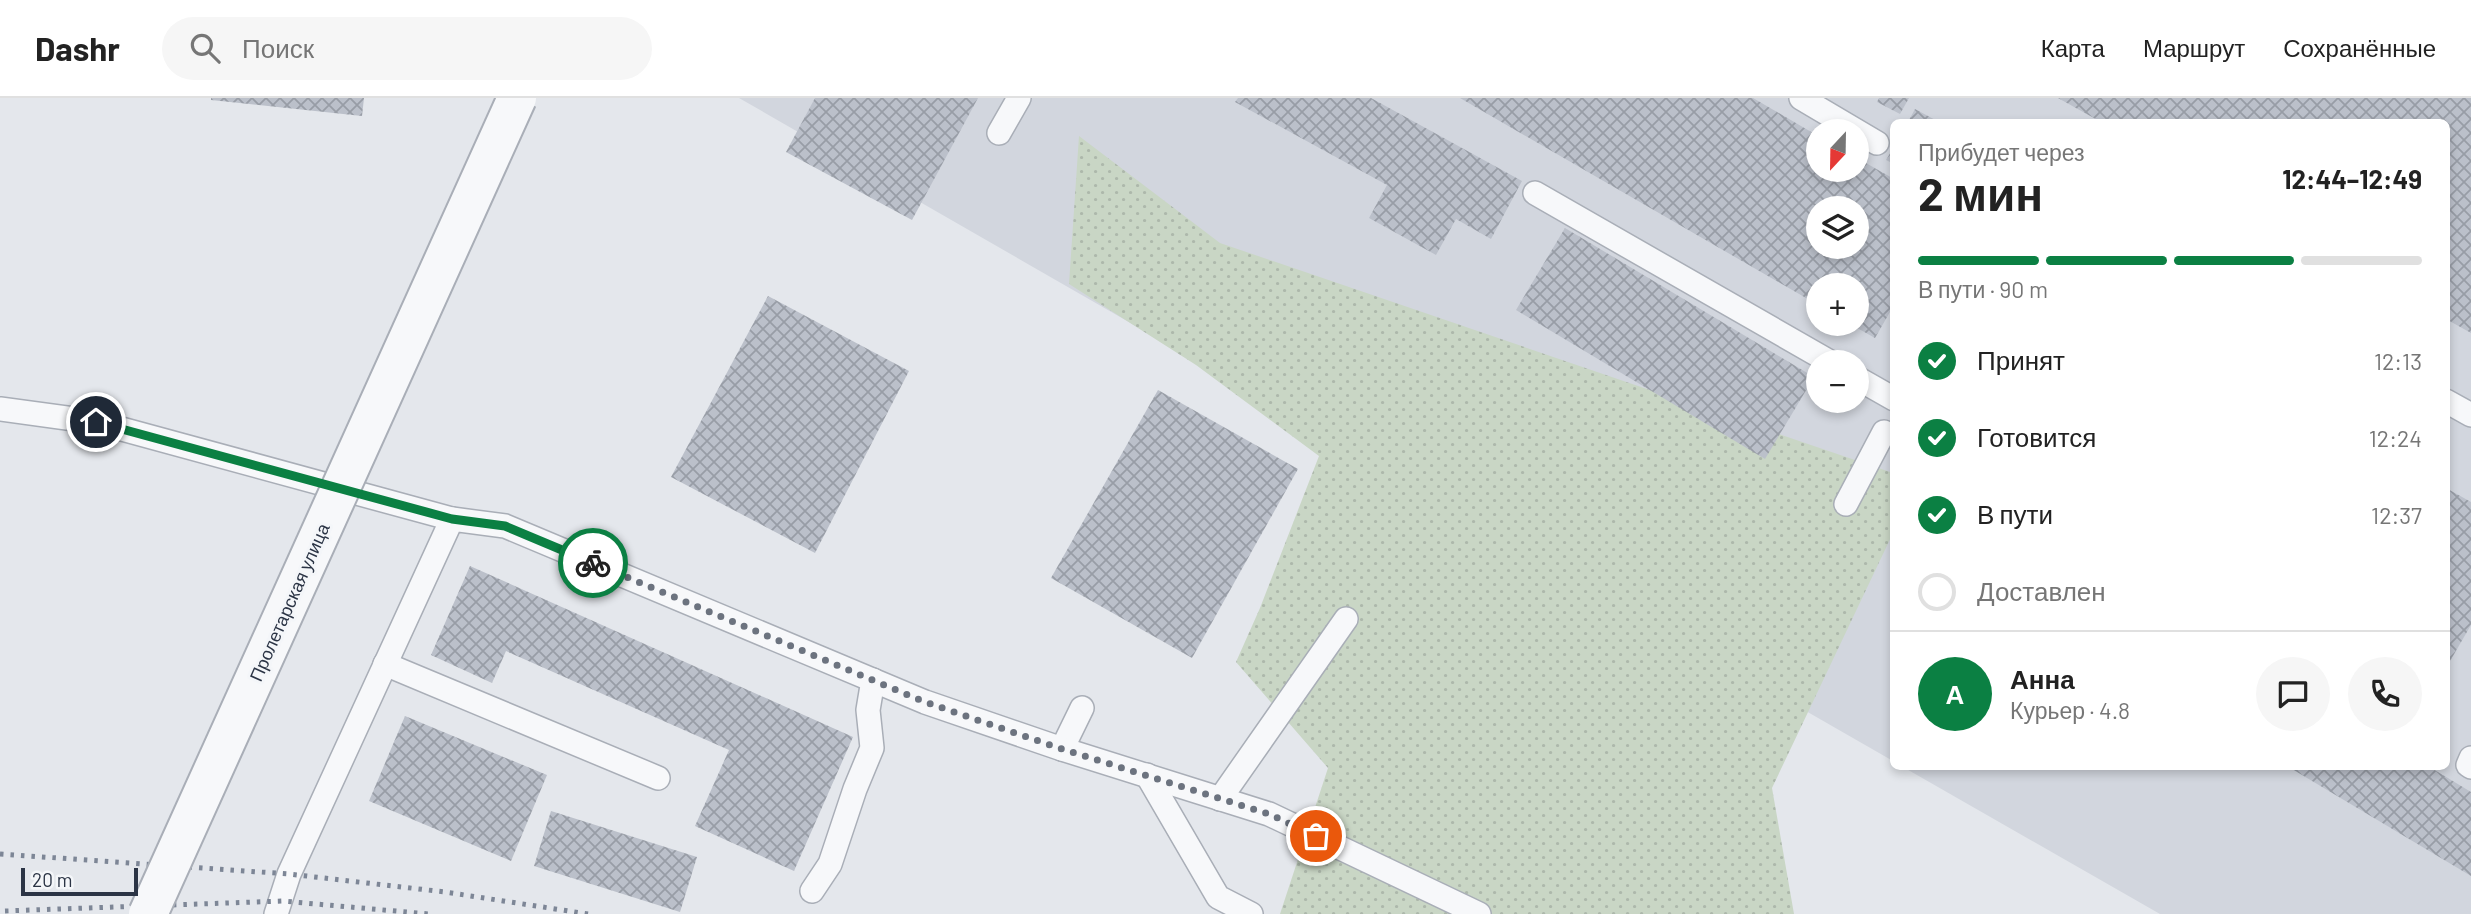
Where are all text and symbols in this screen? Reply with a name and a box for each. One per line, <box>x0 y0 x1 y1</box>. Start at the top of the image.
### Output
search box <box>162 17 652 80</box>
text: Dashr <box>35 28 120 68</box>
icon: search <box>186 29 224 67</box>
text: Поиск <box>242 32 314 63</box>
text: Карта <box>2041 33 2105 62</box>
text: Маршрут <box>2143 33 2245 62</box>
text: Сохранённые <box>2283 33 2436 62</box>
north arrow <box>1806 119 1869 182</box>
map controls <box>1806 119 1869 413</box>
text: Прибудет через <box>1918 138 2085 166</box>
text: 12:44–12:49 <box>2282 163 2422 194</box>
text: 2 мин <box>1918 165 2043 220</box>
button: layers <box>1806 196 1869 259</box>
button: + <box>1806 273 1869 336</box>
text: В пути · 90 m <box>1918 275 2048 303</box>
icon: check <box>1918 342 1956 380</box>
text: Принят <box>1977 344 2065 375</box>
text: 12:13 <box>2374 347 2422 375</box>
button: − <box>1806 350 1869 413</box>
pin <box>66 392 126 452</box>
icon: home <box>77 403 115 441</box>
icon: check <box>1918 419 1956 457</box>
text: Готовится <box>1977 421 2096 452</box>
text: 12:24 <box>2369 424 2422 452</box>
icon: check <box>1918 496 1956 534</box>
text: В пути <box>1977 498 2053 529</box>
text: 12:37 <box>2371 501 2422 529</box>
street label: Пролетарская улица <box>244 519 334 684</box>
courier <box>558 528 628 598</box>
icon: bike <box>574 544 612 582</box>
text: Доставлен <box>1977 575 2106 606</box>
button: chat <box>2256 657 2330 731</box>
button: phone <box>2348 657 2422 731</box>
text: Анна <box>2010 663 2075 694</box>
text: А <box>1946 678 1964 709</box>
text: Курьер · 4.8 <box>2010 696 2130 724</box>
pin <box>1286 806 1346 866</box>
icon: bag <box>1297 817 1335 855</box>
scale bar <box>21 865 138 897</box>
text: 20 m <box>32 868 72 891</box>

